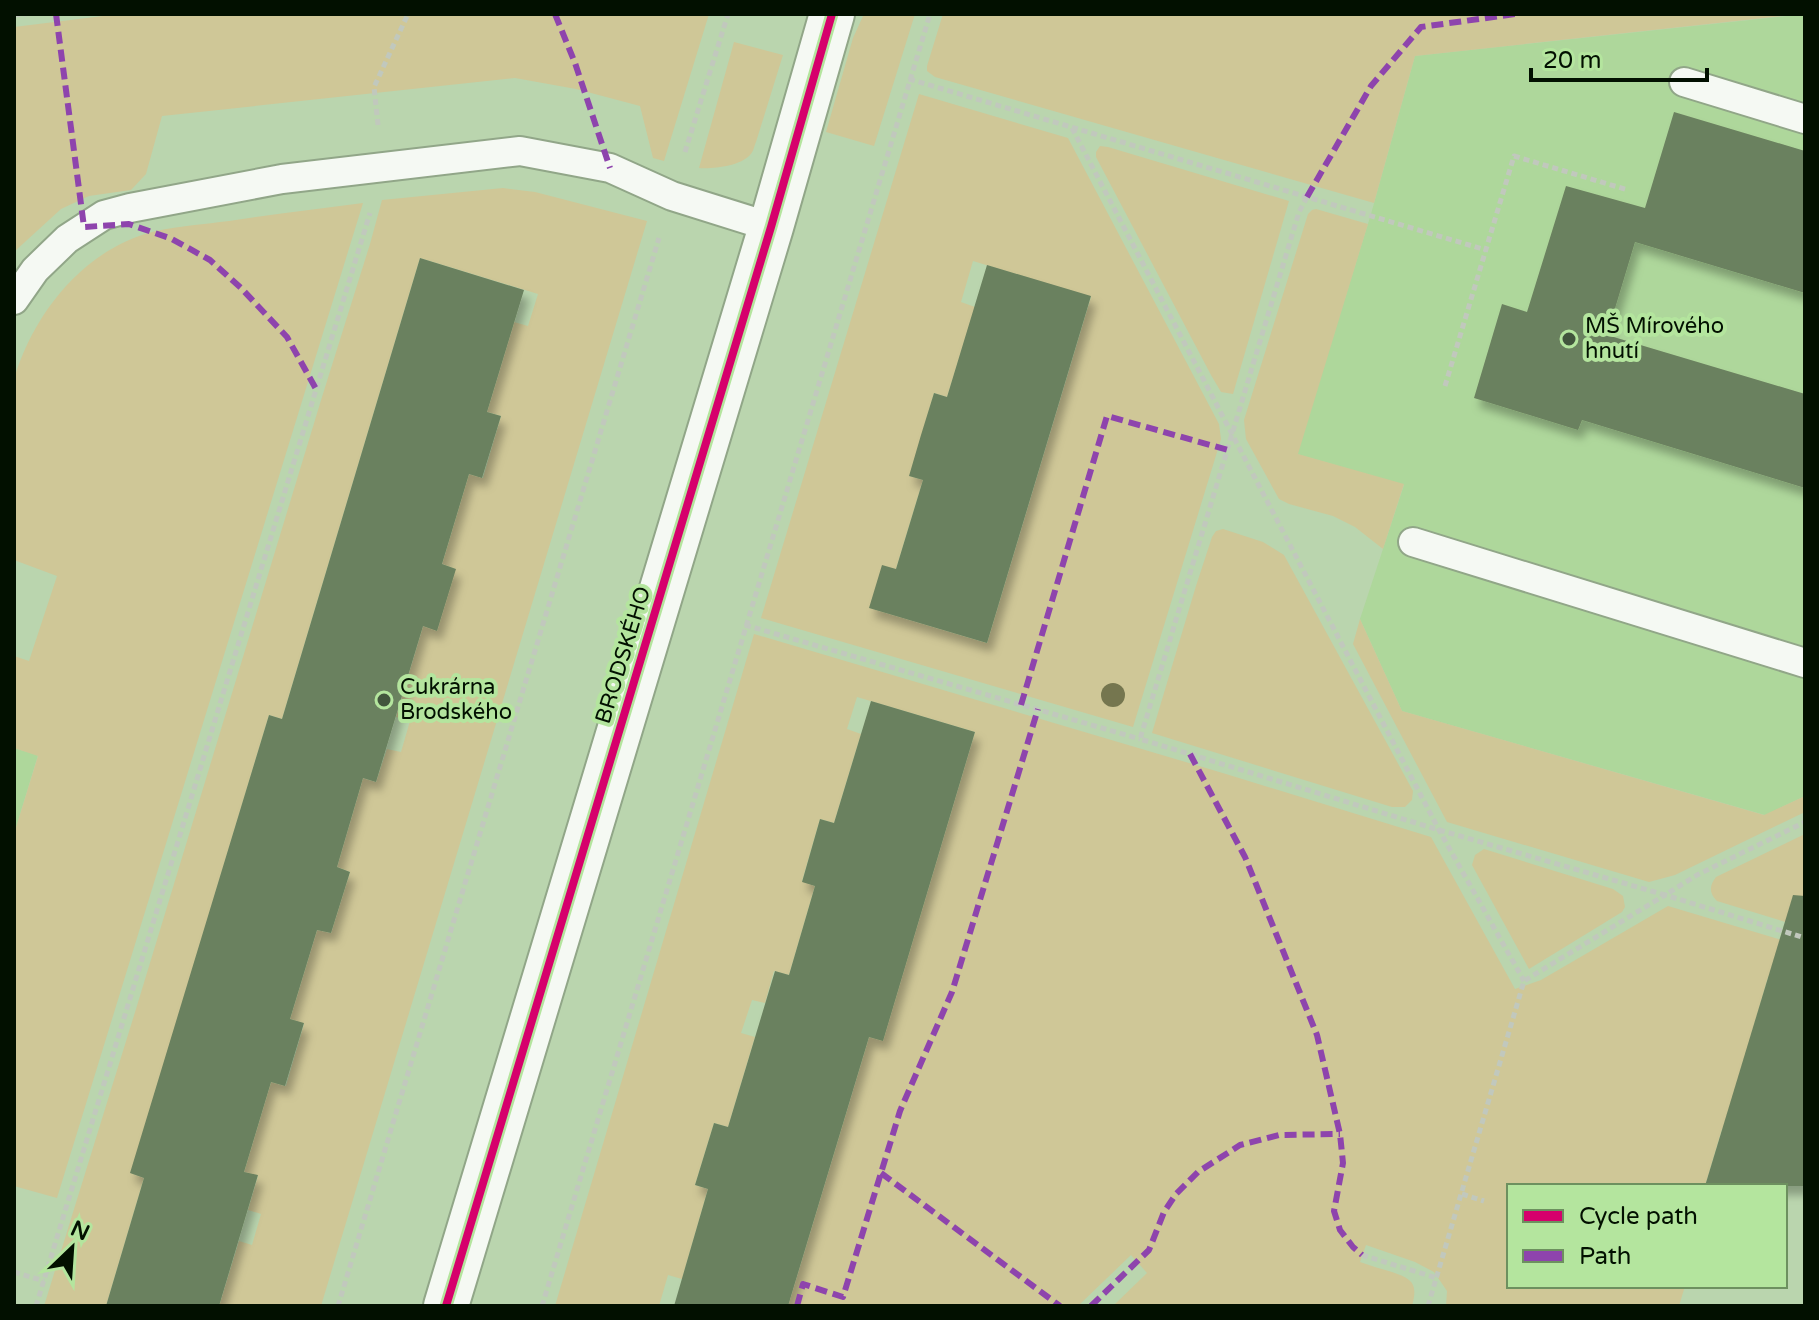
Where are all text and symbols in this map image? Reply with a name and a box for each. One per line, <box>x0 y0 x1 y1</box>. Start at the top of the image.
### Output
scale bar <box>1531 32 1707 82</box>
text: 20 m <box>1543 46 1601 75</box>
place label: MŠ Mírového hnutí <box>1585 312 1724 364</box>
marker: MŠ Mírového hnutí <box>1560 330 1578 348</box>
street label: BRODSKÉHO <box>589 583 656 727</box>
place label: Cukrárna Brodského <box>400 674 512 725</box>
marker: Cukrárna Brodského <box>375 691 393 709</box>
legend <box>1507 1184 1787 1288</box>
text: Cycle path <box>1579 1202 1698 1231</box>
north arrow <box>32 1208 112 1288</box>
text: N <box>67 1215 94 1246</box>
text: Path <box>1579 1242 1632 1271</box>

